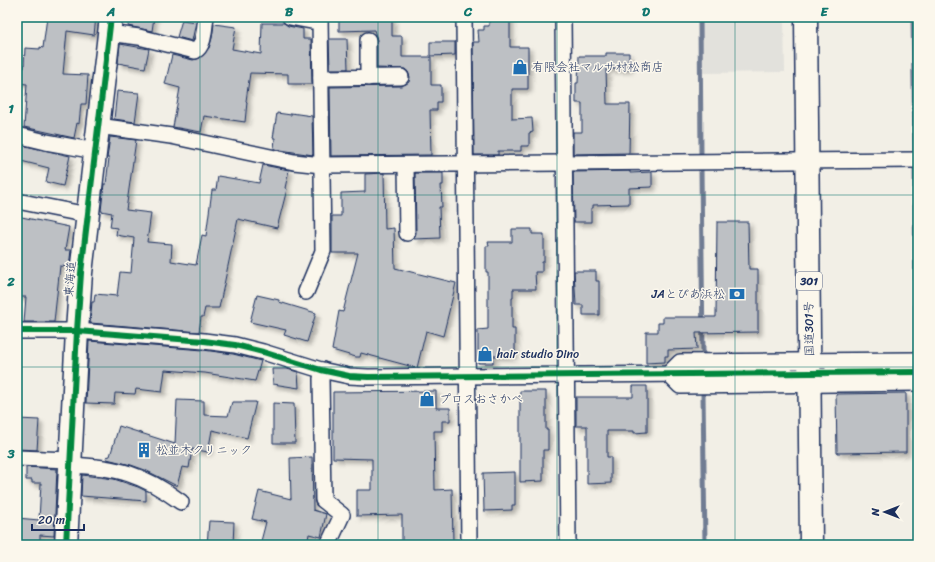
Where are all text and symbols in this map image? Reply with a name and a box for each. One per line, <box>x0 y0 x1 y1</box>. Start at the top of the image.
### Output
text: A <box>106 0 115 23</box>
text: B <box>285 0 294 23</box>
text: C <box>463 0 473 23</box>
text: D <box>642 0 650 23</box>
text: E <box>820 0 829 23</box>
place label: 有限会社マルサ村松商店 <box>532 56 664 78</box>
shop icon: 有限会社マルサ村松商店 <box>511 58 529 76</box>
text: 1 <box>8 97 14 120</box>
street label: 東海道 <box>57 260 83 298</box>
text: 2 <box>6 270 15 293</box>
road number: 301 <box>796 272 822 290</box>
place label: JAとぴあ浜松 <box>650 283 725 305</box>
bank icon: JAとぴあ浜松 <box>728 285 746 303</box>
street label: 国道301号 <box>798 301 820 357</box>
place label: hair studio Dino <box>496 343 579 365</box>
shop icon: hair studio Dino <box>476 345 494 363</box>
place label: プロスおさかべ <box>439 388 523 410</box>
shop icon: プロスおさかべ <box>418 390 436 408</box>
place label: 松並木クリニック <box>156 439 252 461</box>
building icon: 松並木クリニック <box>135 441 153 459</box>
text: 3 <box>6 442 15 465</box>
north arrow <box>865 492 905 532</box>
scale bar <box>32 506 84 532</box>
text: N <box>866 508 885 517</box>
text: 20 m <box>38 509 65 531</box>

